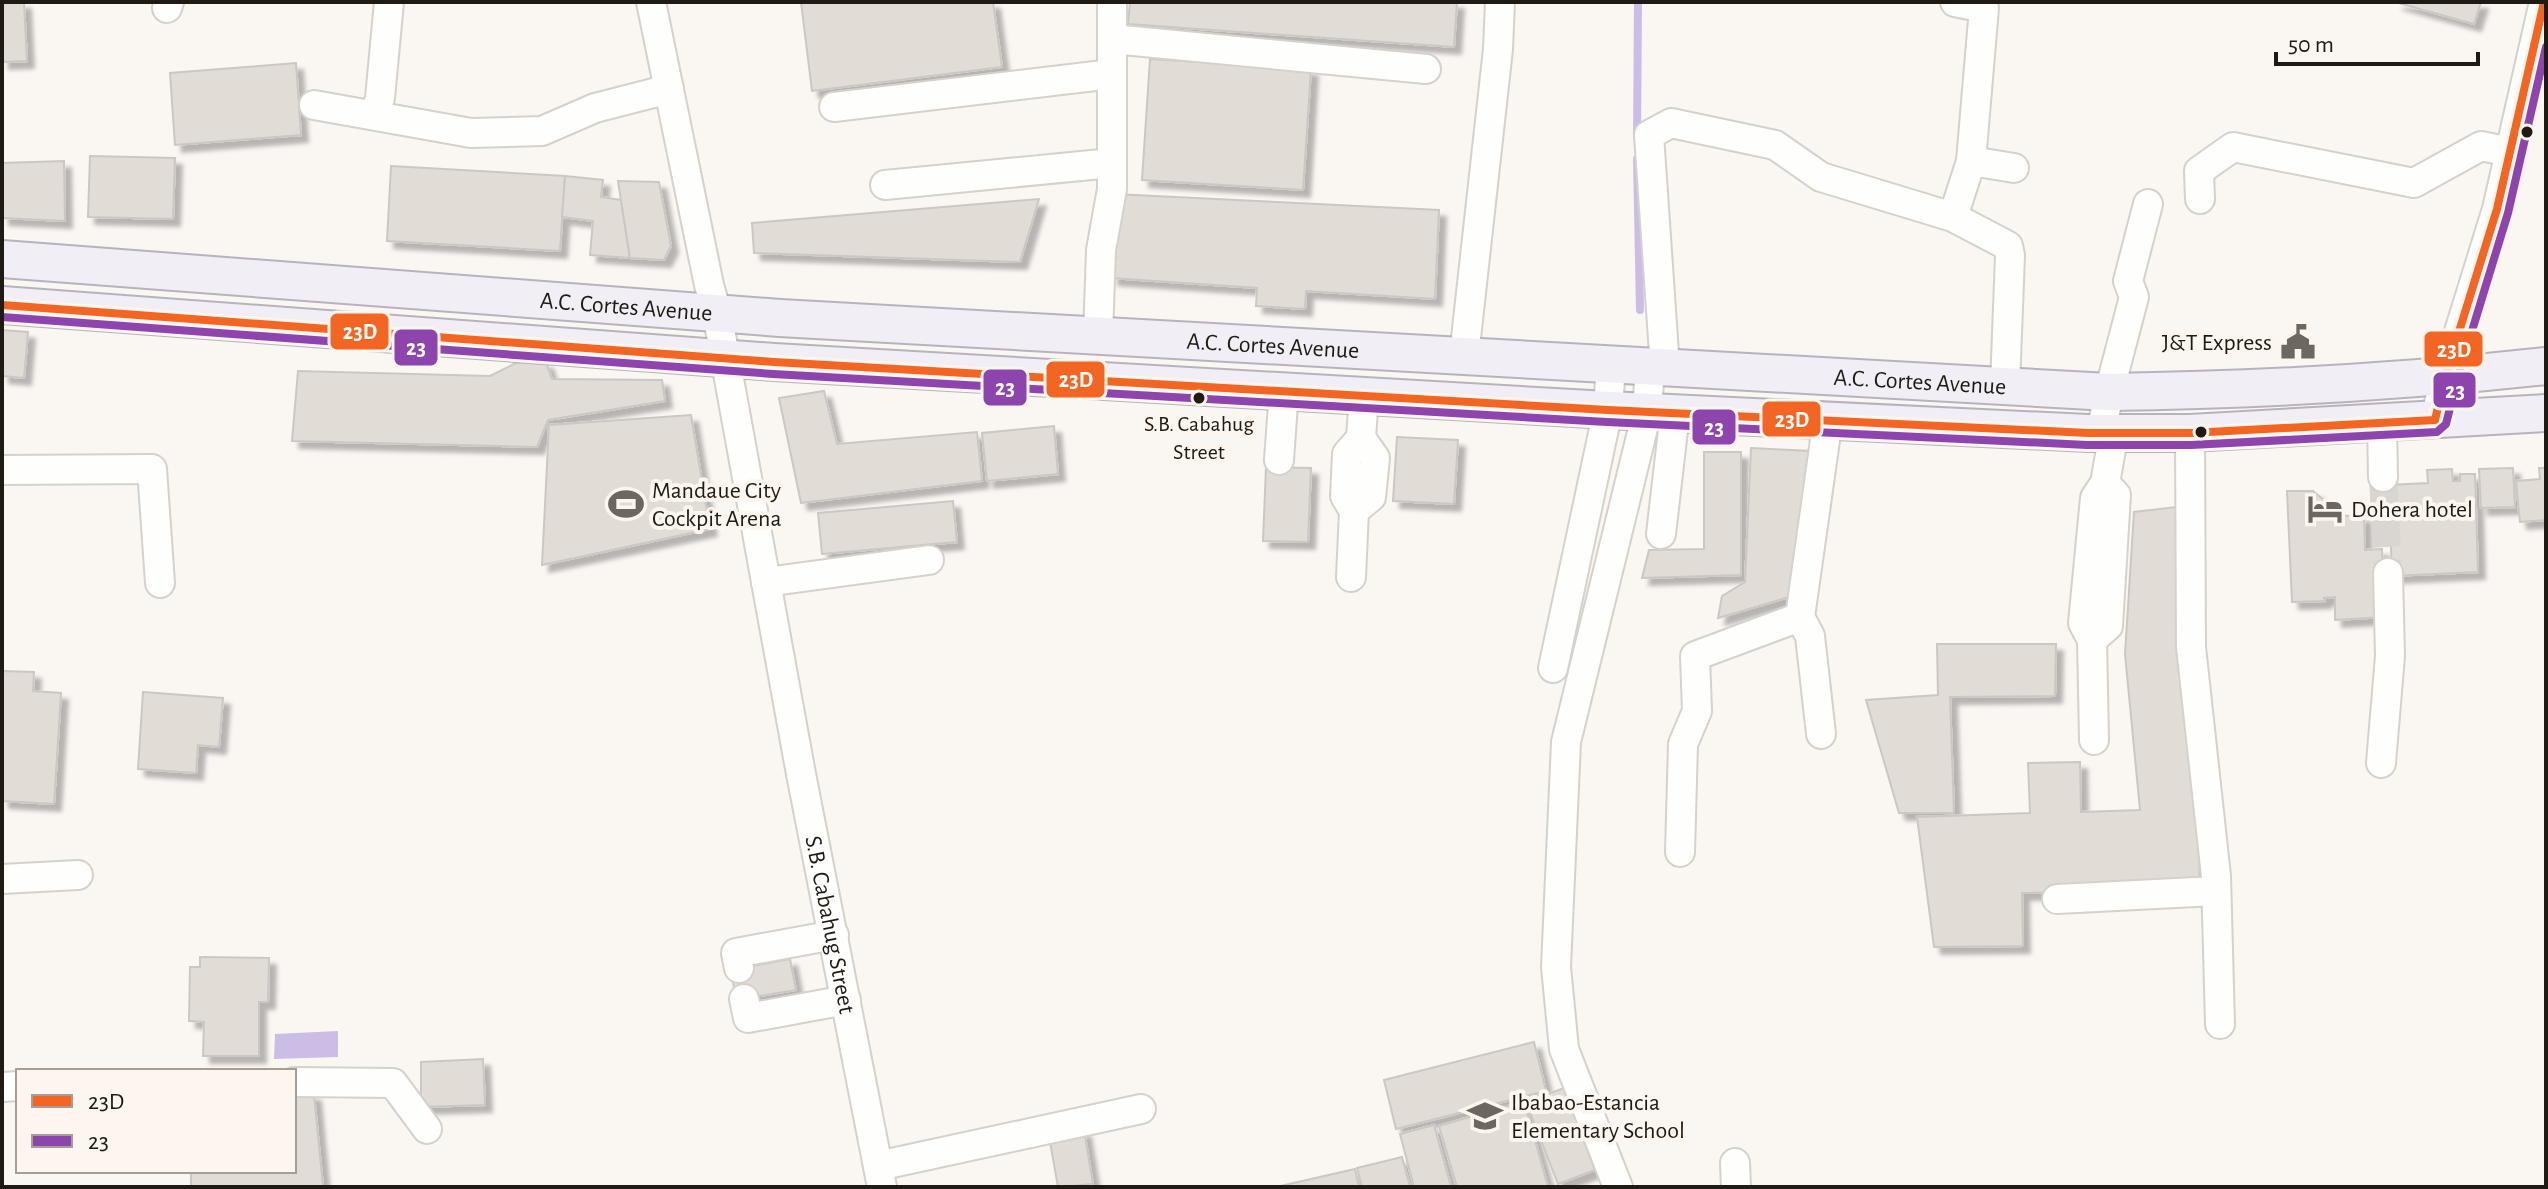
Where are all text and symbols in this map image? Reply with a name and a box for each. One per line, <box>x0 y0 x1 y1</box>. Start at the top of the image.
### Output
scale bar <box>2276 16 2478 66</box>
text: 50 m <box>2288 33 2334 57</box>
unlabelled marker <box>2519 124 2535 140</box>
street label: A.C. Cortes Avenue <box>539 289 713 326</box>
line badge: 23D <box>329 312 390 351</box>
text: 23D <box>343 321 377 343</box>
public building icon: J&T Express <box>2279 323 2317 361</box>
line badge: 23 <box>393 328 439 367</box>
street label: A.C. Cortes Avenue <box>1186 330 1360 363</box>
line badge: 23D <box>2423 330 2484 368</box>
place label: J&T Express <box>2162 331 2272 355</box>
text: 23 <box>406 337 426 359</box>
text: 23D <box>2437 339 2471 361</box>
line badge: 23D <box>1045 360 1106 399</box>
street label: A.C. Cortes Avenue <box>1833 366 2007 399</box>
line badge: 23 <box>982 368 1028 407</box>
text: 23D <box>1059 369 1093 391</box>
line badge: 23 <box>2432 371 2477 409</box>
text: 23 <box>995 377 1015 399</box>
text: 23 <box>2445 380 2465 402</box>
marker: S.B. Cabahug Street <box>1191 390 1207 406</box>
line badge: 23D <box>1761 400 1822 438</box>
line badge: 23 <box>1691 408 1737 446</box>
text: 23D <box>1775 409 1809 431</box>
place label: S.B. Cabahug Street <box>1144 413 1254 463</box>
text: 23 <box>1704 417 1724 439</box>
unlabelled marker <box>2193 424 2209 440</box>
place label: Mandaue City Cockpit Arena <box>652 479 782 531</box>
sports icon: Mandaue City Cockpit Arena <box>607 485 645 523</box>
hotel icon: Dohera hotel <box>2306 490 2344 528</box>
place label: Dohera hotel <box>2351 498 2473 522</box>
street label: S.B. Cabahug Street <box>800 834 859 1016</box>
legend <box>16 1069 296 1173</box>
text: 23D <box>88 1090 124 1114</box>
place label: Ibabao-Estancia Elementary School <box>1511 1091 1685 1143</box>
school or university icon: Ibabao-Estancia Elementary School <box>1466 1097 1504 1135</box>
text: 23 <box>88 1130 109 1154</box>

